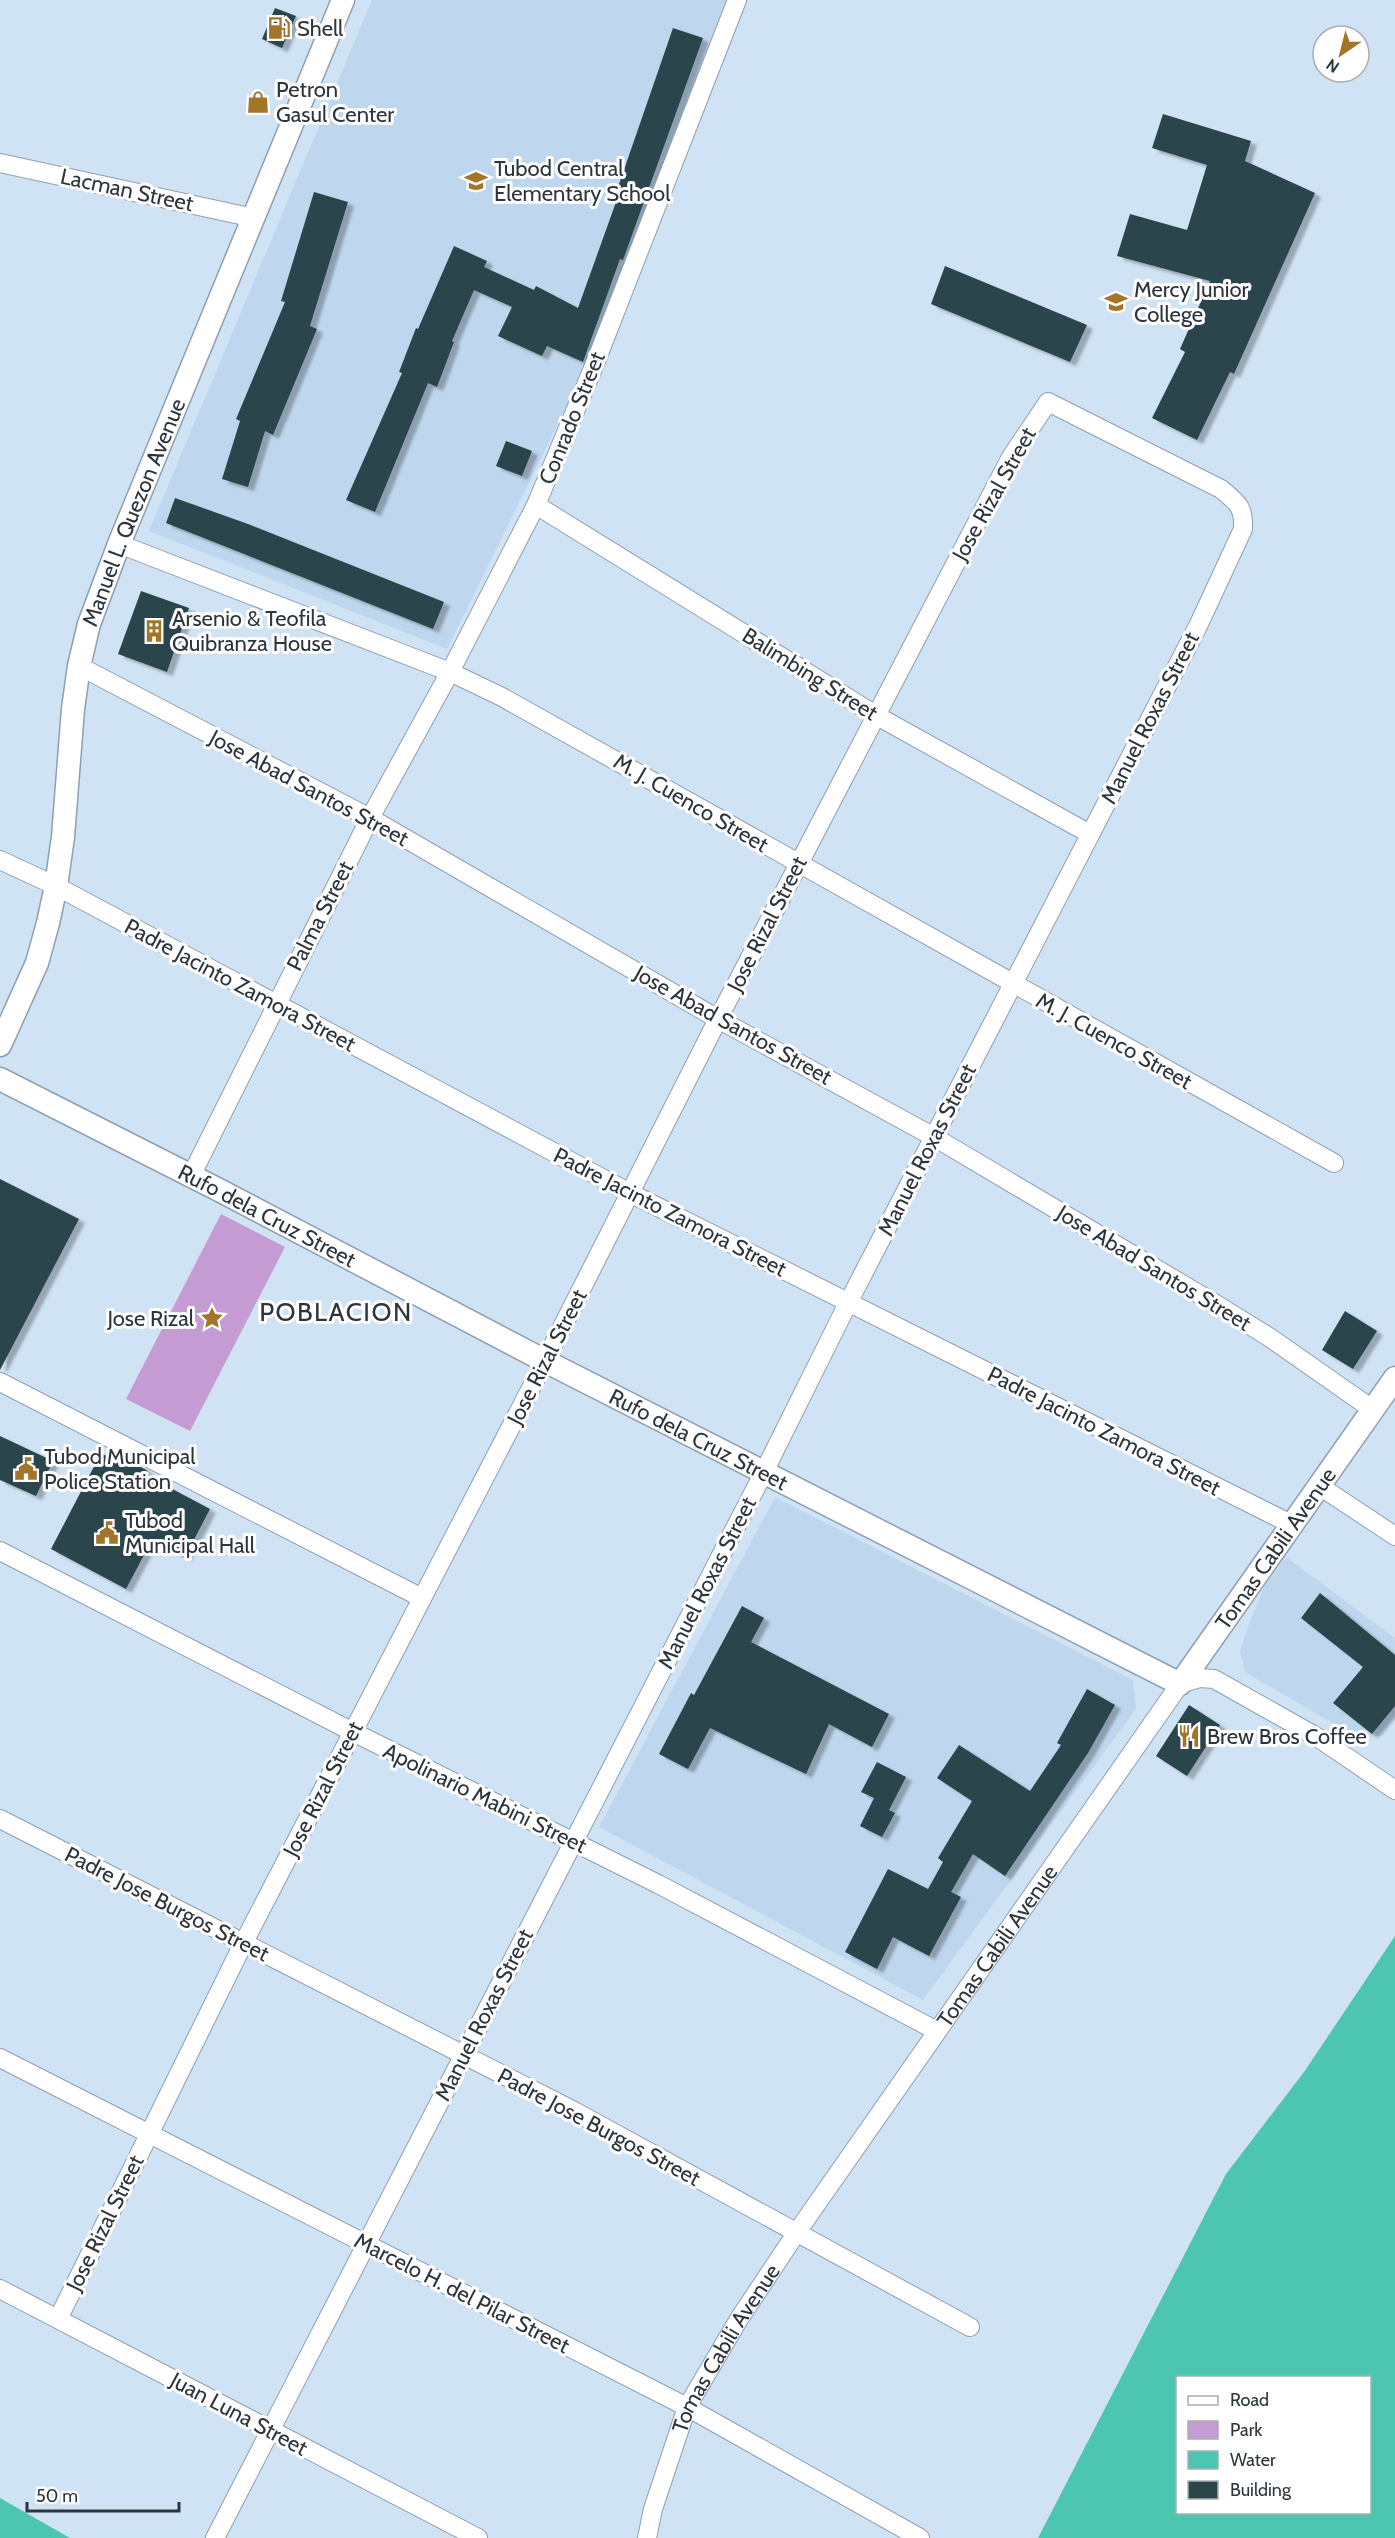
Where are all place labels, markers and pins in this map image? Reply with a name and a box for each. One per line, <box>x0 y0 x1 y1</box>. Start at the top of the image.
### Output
fuel station icon: Shell <box>266 15 292 41</box>
place label: Shell <box>297 15 344 42</box>
place label: Petron Gasul Center <box>276 76 394 128</box>
shop icon: Petron Gasul Center <box>245 89 271 115</box>
place label: Tubod Central Elementary School <box>494 155 671 207</box>
school or university icon: Tubod Central Elementary School <box>463 168 489 194</box>
place label: Mercy Junior College <box>1134 276 1249 328</box>
school or university icon: Mercy Junior College <box>1103 289 1129 315</box>
place label: Arsenio & Teofila Quibranza House <box>172 605 332 657</box>
building icon: Arsenio & Teofila Quibranza House <box>141 618 167 644</box>
place label: Jose Rizal <box>106 1305 195 1332</box>
place icon: Jose Rizal <box>199 1305 225 1331</box>
place label: Tubod Municipal Police Station <box>44 1443 196 1495</box>
public building icon: Tubod Municipal Police Station <box>13 1456 39 1482</box>
place label: Tubod Municipal Hall <box>125 1507 256 1559</box>
public building icon: Tubod Municipal Hall <box>94 1520 120 1546</box>
restaurant icon: Brew Bros Coffee <box>1176 1723 1202 1749</box>
place label: Brew Bros Coffee <box>1207 1723 1367 1750</box>

